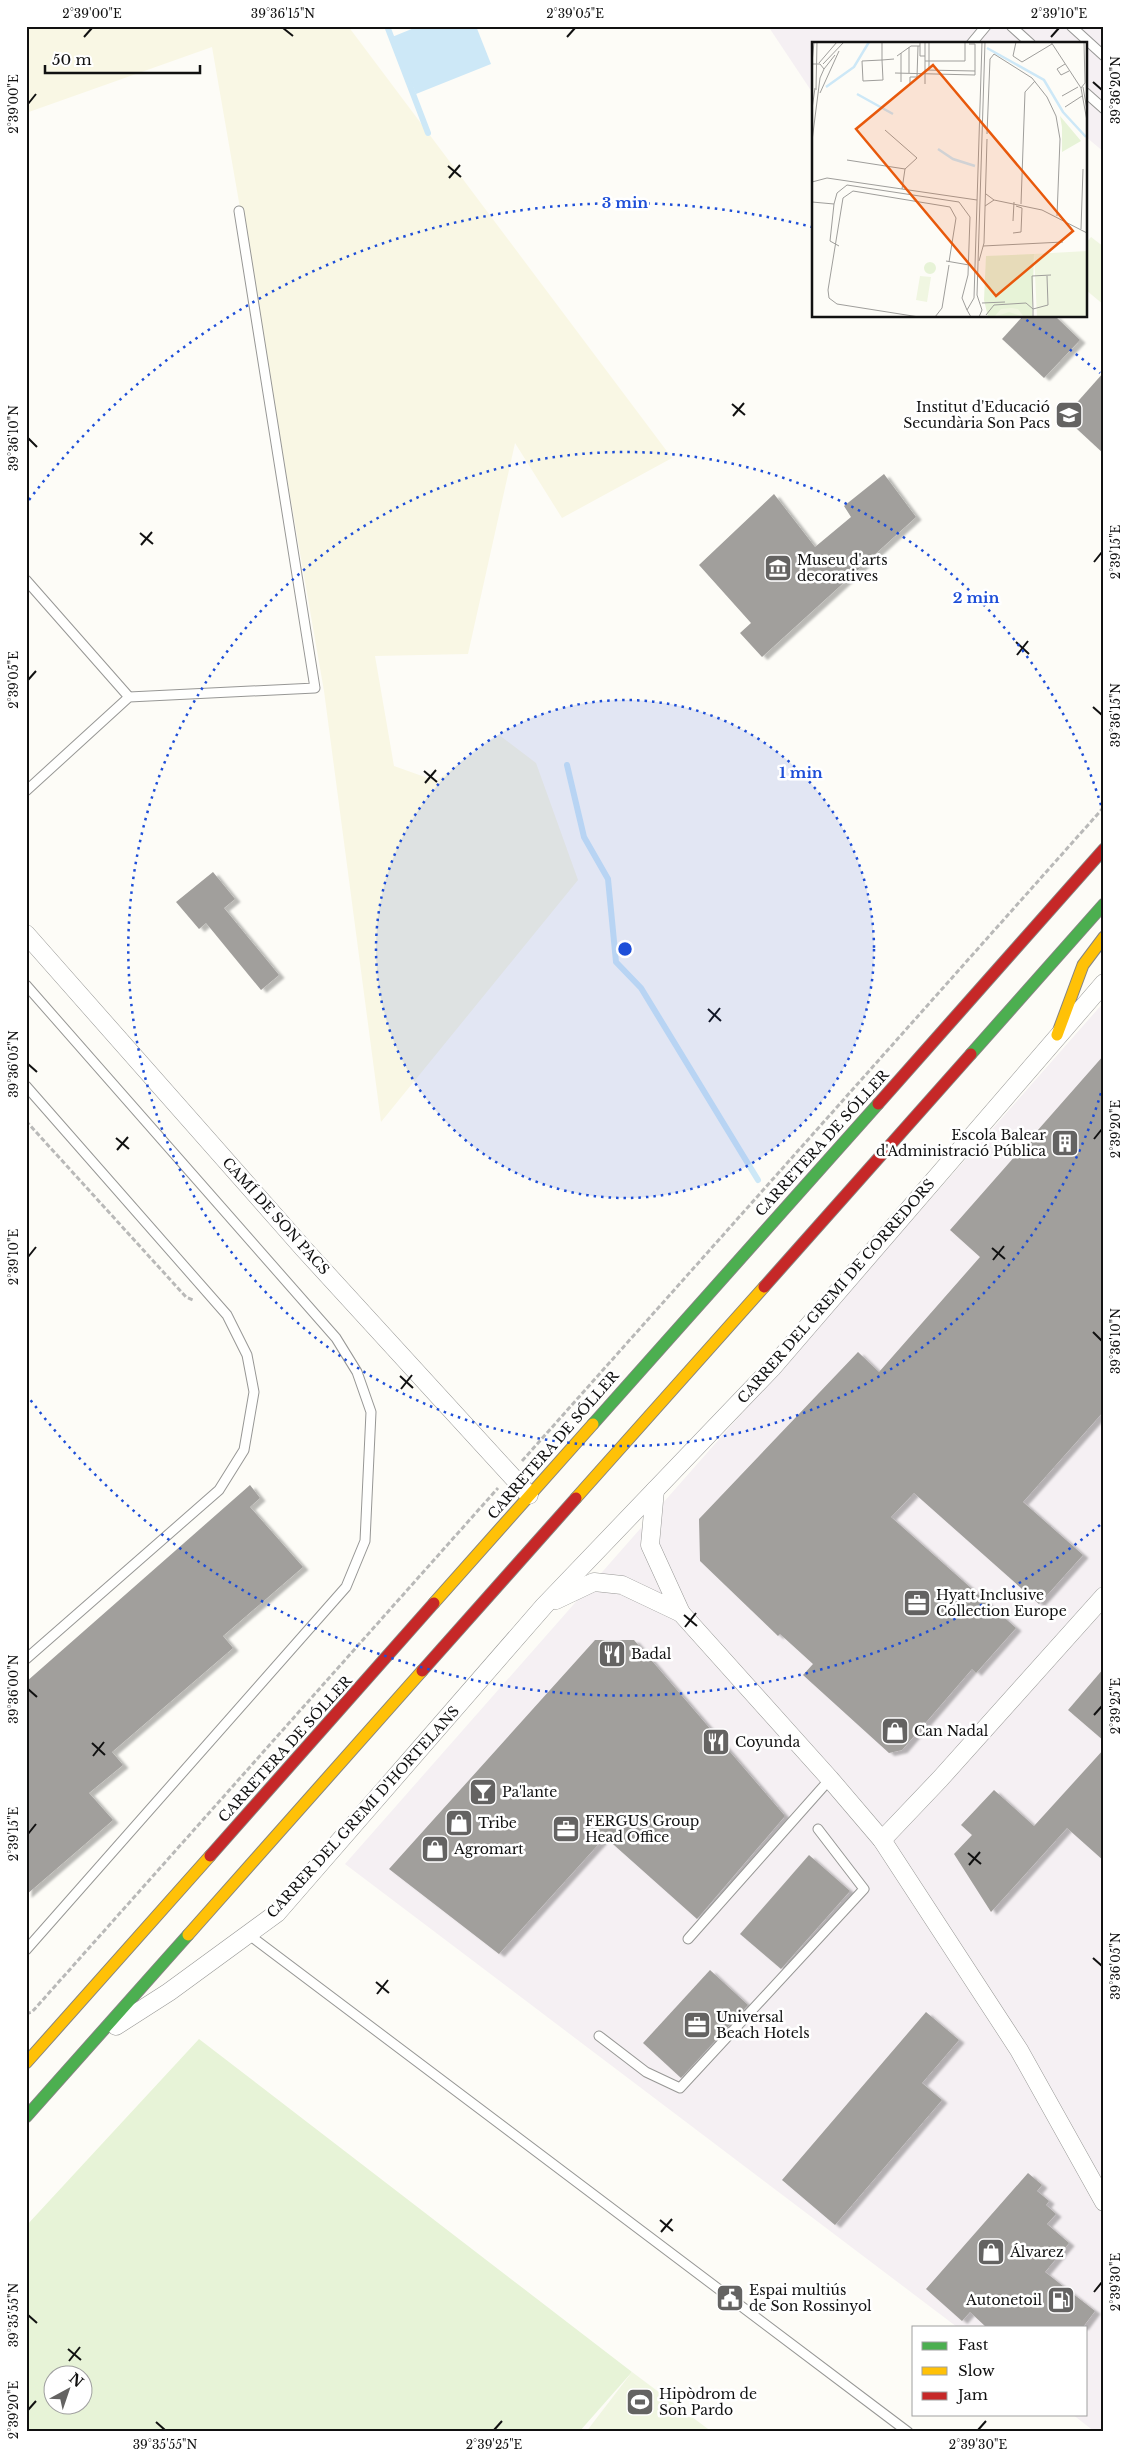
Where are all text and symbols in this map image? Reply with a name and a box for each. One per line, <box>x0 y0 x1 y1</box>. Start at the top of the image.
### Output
text: 2°39'00"E <box>62 6 122 21</box>
text: 39°36'15"N <box>251 6 315 21</box>
text: 2°39'05"E <box>546 6 604 21</box>
text: 2°39'10"E <box>1031 6 1087 21</box>
scale bar <box>45 42 200 74</box>
inset map <box>812 42 1088 318</box>
text: 50 m <box>52 50 92 69</box>
text: 39°36'20"N <box>1108 56 1123 124</box>
text: 2°39'00"E <box>6 74 21 134</box>
text: 3 min <box>602 193 648 212</box>
place label: Institut d'Educació Secundària Son Pacs <box>903 398 1050 432</box>
school or university icon: Institut d'Educació Secundària Son Pacs <box>1054 400 1084 430</box>
text: 39°36'10"N <box>6 405 21 471</box>
text: 2°39'15"E <box>1108 524 1123 579</box>
place label: Museu d'arts decoratives <box>797 551 888 585</box>
museum icon: Museu d'arts decoratives <box>763 553 793 583</box>
text: 2 min <box>953 588 999 607</box>
text: 2°39'05"E <box>6 651 21 709</box>
text: 39°36'15"N <box>1108 683 1123 747</box>
text: 1 min <box>779 763 823 782</box>
centre of rings <box>616 940 634 958</box>
text: 39°36'05"N <box>6 1030 21 1098</box>
street label: CARRETERA DE SÓLLER <box>751 1065 893 1220</box>
text: 2°39'20"E <box>1108 1100 1123 1158</box>
place label: Escola Balear d'Administració Pública <box>876 1126 1046 1160</box>
building icon: Escola Balear d'Administració Pública <box>1050 1128 1080 1158</box>
street label: CAMÍ DE SON PACS <box>219 1154 333 1278</box>
street label: CARRER DEL GREMI DE CORREDORS <box>733 1175 939 1407</box>
text: 2°39'10"E <box>6 1229 21 1285</box>
text: 39°36'10"N <box>1108 1308 1123 1374</box>
street label: CARRETERA DE SÓLLER <box>484 1366 623 1523</box>
place label: Hyatt Inclusive Collection Europe <box>936 1586 1067 1620</box>
office icon: Hyatt Inclusive Collection Europe <box>902 1588 932 1618</box>
restaurant icon: Badal <box>597 1639 627 1669</box>
place label: Badal <box>631 1645 672 1663</box>
text: 39°36'00"N <box>6 1654 21 1724</box>
street label: CARRETERA DE SÓLLER <box>214 1671 356 1826</box>
text: 2°39'25"E <box>1108 1677 1123 1734</box>
street label: CARRER DEL GREMI D'HORTELANS <box>263 1702 463 1922</box>
shop icon: Can Nadal <box>880 1716 910 1746</box>
place label: Can Nadal <box>914 1722 989 1740</box>
restaurant icon: Coyunda <box>701 1727 731 1757</box>
place label: Coyunda <box>735 1733 801 1751</box>
bar icon: Pa'lante <box>468 1777 498 1807</box>
place label: Pa'lante <box>502 1783 557 1801</box>
text: 2°39'15"E <box>6 1806 21 1861</box>
shop icon: Tribe <box>444 1808 474 1838</box>
place label: FERGUS Group Head Office <box>585 1812 699 1846</box>
place label: Tribe <box>478 1814 517 1832</box>
office icon: FERGUS Group Head Office <box>551 1814 581 1844</box>
shop icon: Agromart <box>420 1834 450 1864</box>
place label: Agromart <box>453 1840 524 1858</box>
text: 39°36'05"N <box>1108 1932 1123 2000</box>
place label: Universal Beach Hotels <box>716 2008 810 2042</box>
office icon: Universal Beach Hotels <box>682 2010 712 2040</box>
shop icon: Álvarez <box>976 2237 1006 2267</box>
place label: Álvarez <box>1009 2243 1064 2261</box>
text: 2°39'30"E <box>1108 2253 1123 2311</box>
place label: Espai multiús de Son Rossinyol <box>749 2281 872 2315</box>
text: 39°35'55"N <box>6 2283 21 2347</box>
public building icon: Espai multiús de Son Rossinyol <box>715 2283 745 2313</box>
fuel station icon: Autonetoil <box>1046 2285 1076 2315</box>
place label: Autonetoil <box>965 2291 1042 2309</box>
legend <box>912 2326 1088 2416</box>
text: Fast <box>958 2335 989 2354</box>
text: Slow <box>958 2361 995 2380</box>
north arrow <box>42 2366 92 2416</box>
text: N <box>66 2369 87 2391</box>
text: 2°39'20"E <box>6 2381 21 2439</box>
place label: Hipòdrom de Son Pardo <box>659 2385 757 2419</box>
text: Jam <box>956 2385 988 2404</box>
sports icon: Hipòdrom de Son Pardo <box>625 2387 655 2417</box>
text: 39°35'55"N <box>133 2437 197 2452</box>
text: 2°39'25"E <box>466 2437 523 2452</box>
text: 2°39'30"E <box>949 2437 1007 2452</box>

